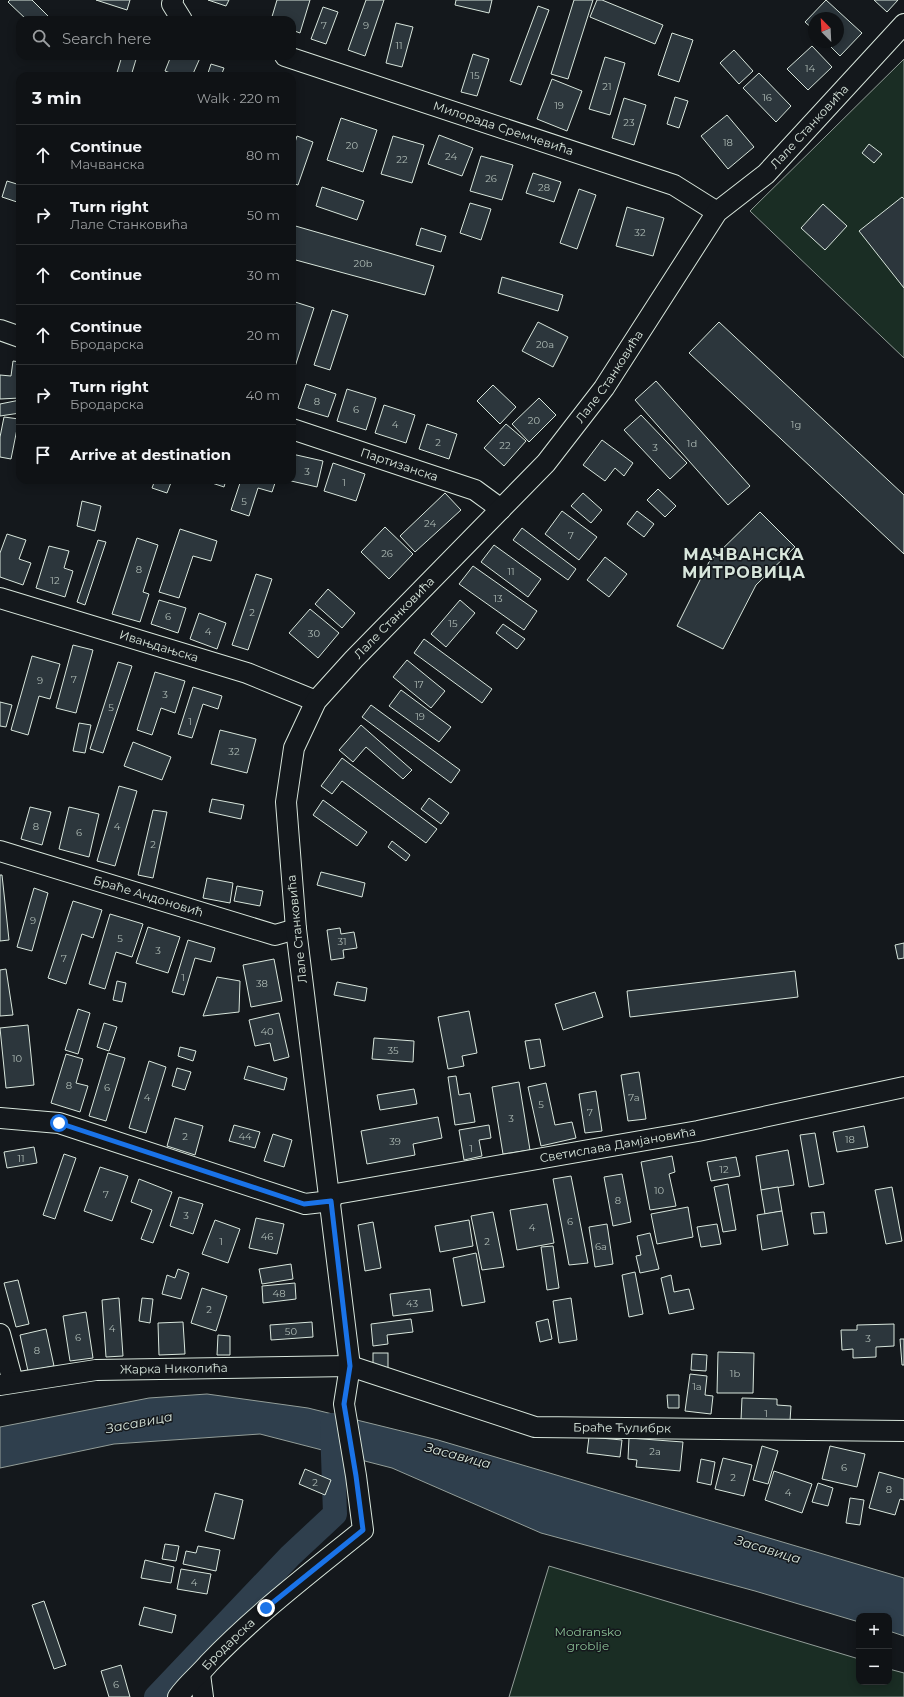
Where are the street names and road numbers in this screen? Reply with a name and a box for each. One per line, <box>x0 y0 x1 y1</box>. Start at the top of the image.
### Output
street label: Лале Станковића <box>767 81 851 172</box>
street label: Милорада Сремчевића <box>431 98 576 158</box>
street label: Лале Станковића <box>572 327 646 426</box>
street label: Партизанска <box>359 444 440 484</box>
street label: Лале Станковића <box>350 573 437 662</box>
street label: Ивањдањска <box>118 627 200 665</box>
street label: Браће Андоновић <box>91 872 205 920</box>
street label: Лале Станковића <box>283 874 310 984</box>
street label: Светислава Дамјановића <box>538 1124 697 1165</box>
street label: Жарка Николића <box>120 1360 228 1377</box>
street label: Браће Ћулибрк <box>573 1419 671 1435</box>
street label: Бродарска <box>198 1615 258 1673</box>

